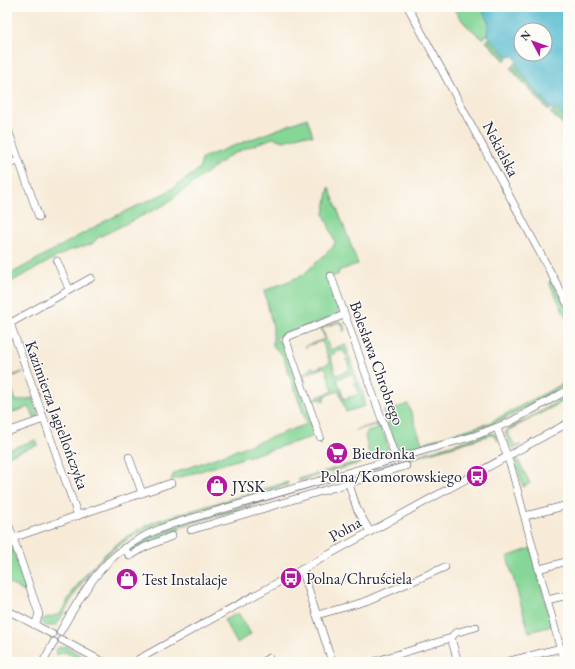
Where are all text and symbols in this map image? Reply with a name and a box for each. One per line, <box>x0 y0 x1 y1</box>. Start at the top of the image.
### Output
north arrow <box>513 22 553 62</box>
text: N <box>517 27 534 43</box>
street label: Nekielska <box>478 118 525 181</box>
street label: Bolesława Chrobrego <box>345 298 409 428</box>
street label: Kazimierza Jagiellończyka <box>20 338 94 493</box>
supermarket icon: Biedronka <box>324 440 350 466</box>
place label: Biedronka <box>352 443 416 464</box>
bus stop icon: Polna/Komorowskiego <box>464 463 490 489</box>
place label: Polna/Komorowskiego <box>320 466 462 487</box>
shop icon: JYSK <box>204 473 230 499</box>
place label: JYSK <box>230 476 266 497</box>
street label: Polna <box>325 511 366 547</box>
bus stop icon: Polna/Chruściela <box>278 565 304 591</box>
shop icon: Test Instalacje <box>114 566 140 592</box>
place label: Polna/Chruściela <box>306 568 413 589</box>
place label: Test Instalacje <box>142 569 227 590</box>

